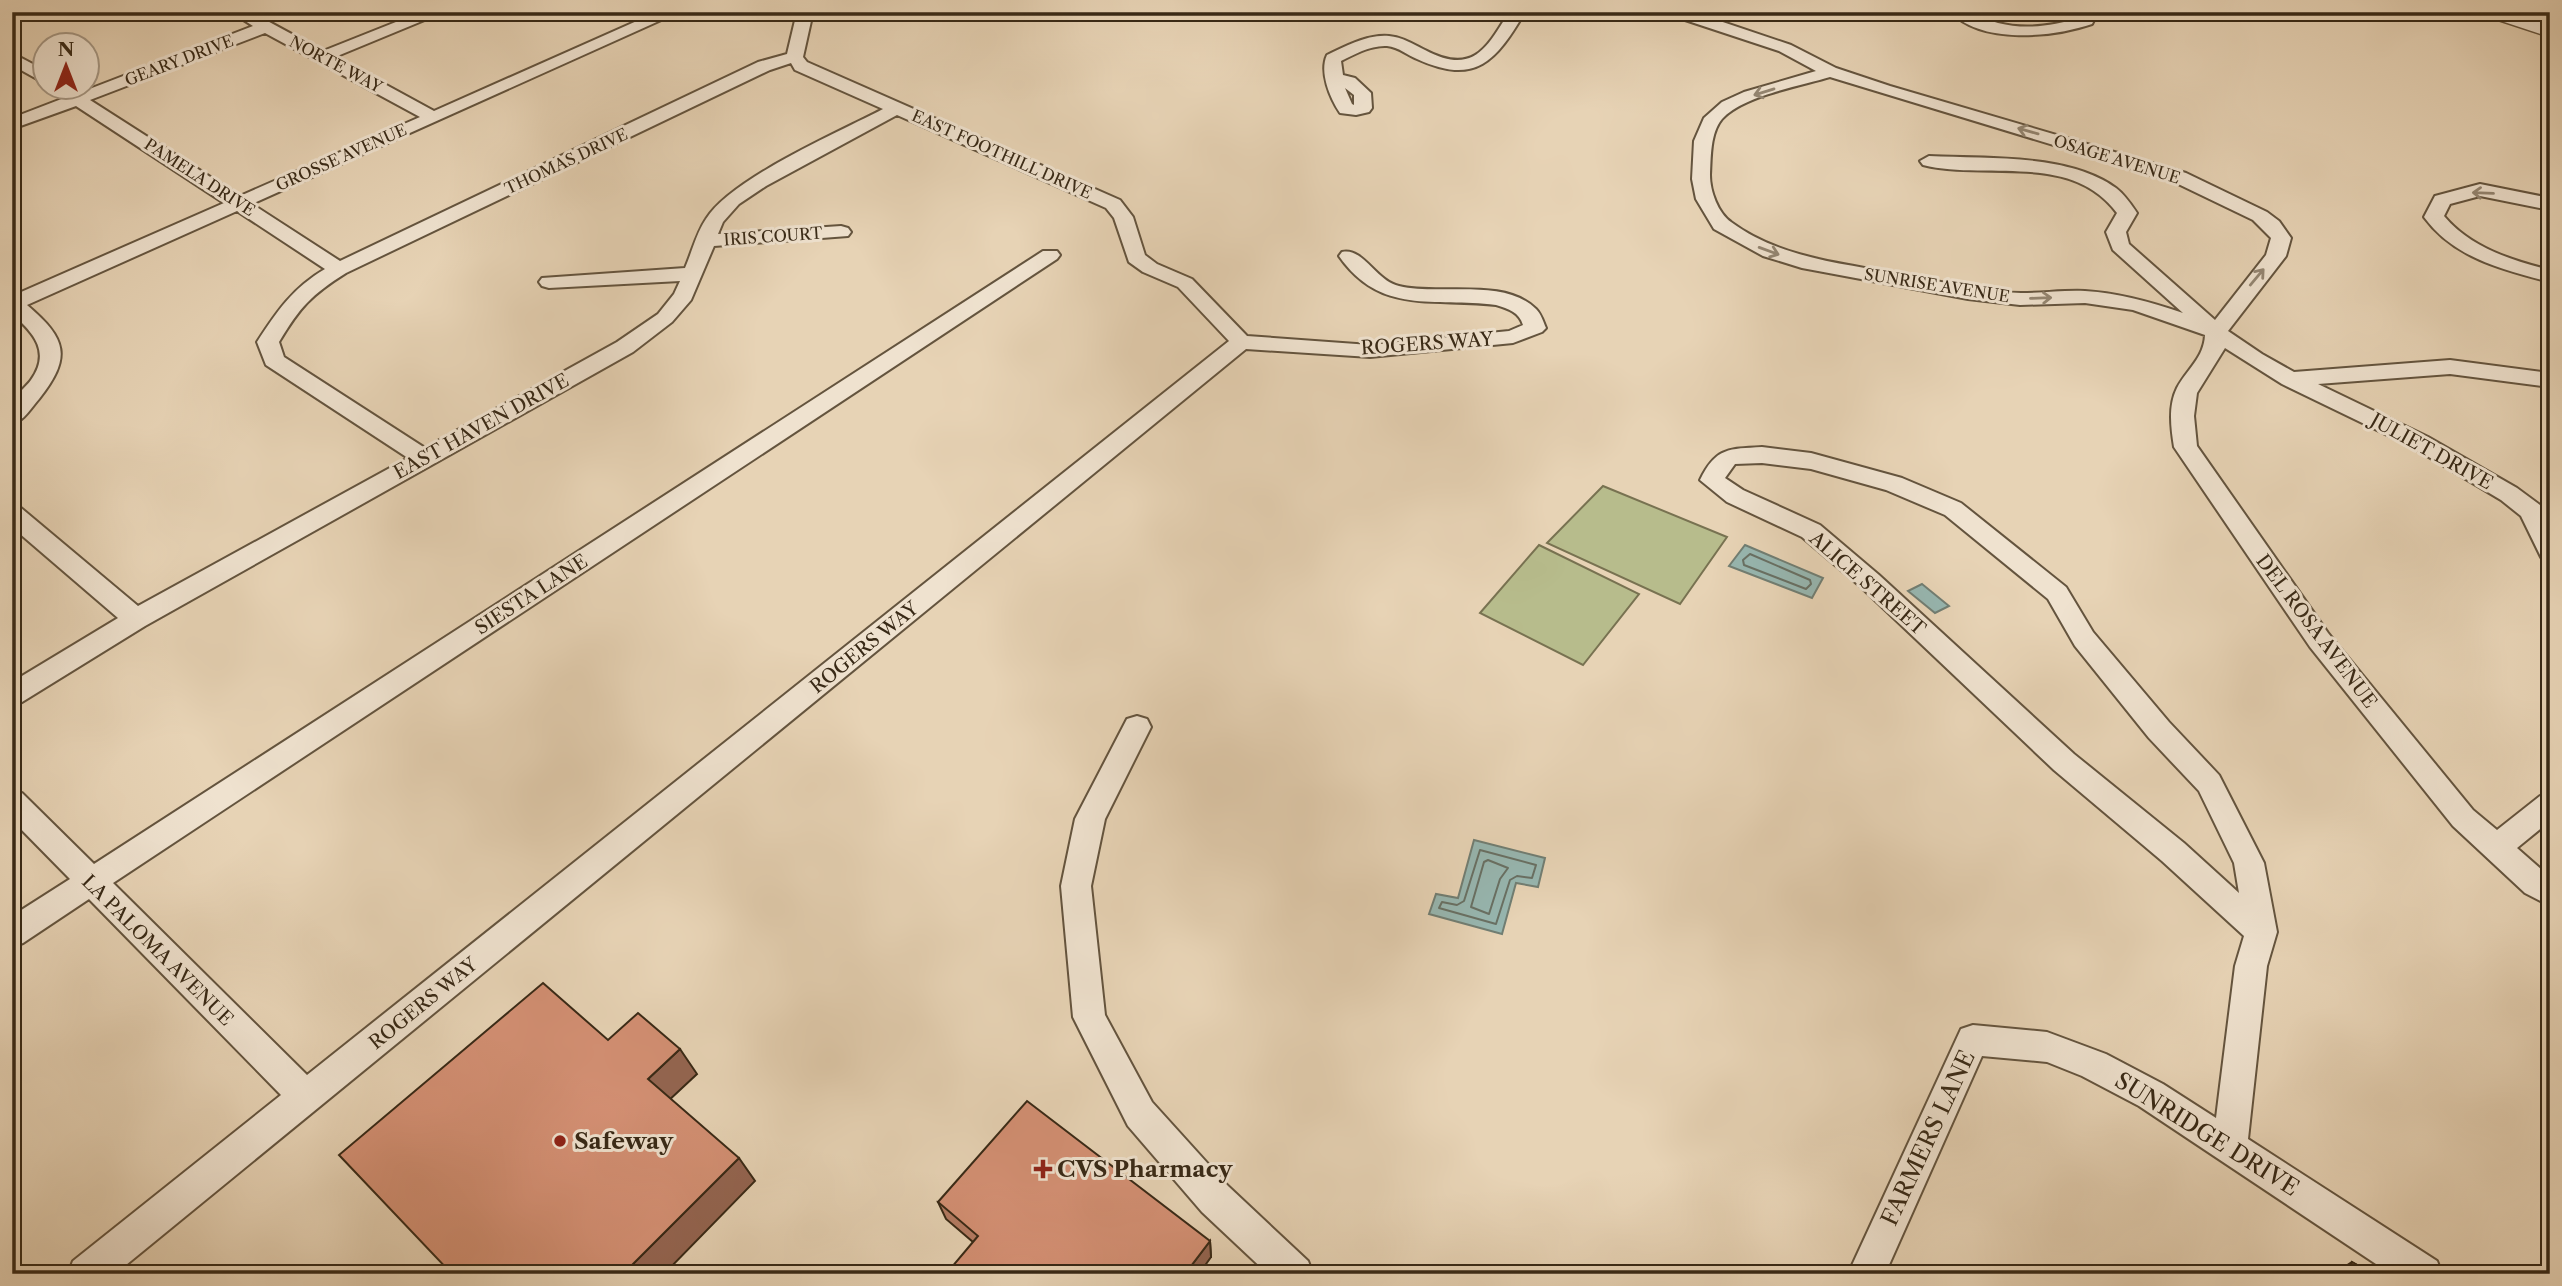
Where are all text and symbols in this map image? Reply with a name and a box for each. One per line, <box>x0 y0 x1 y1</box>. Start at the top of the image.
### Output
street label: GEARY DRIVE <box>122 30 236 90</box>
street label: NORTE WAY <box>286 31 387 97</box>
north arrow <box>32 32 102 102</box>
text: N <box>58 38 74 61</box>
one-way arrow <box>1754 86 1776 99</box>
street label: EAST FOOTHILL DRIVE <box>909 105 1095 203</box>
street label: GROSSE AVENUE <box>272 119 410 195</box>
street label: THOMAS DRIVE <box>501 124 631 198</box>
one-way arrow <box>2017 124 2039 137</box>
street label: OSAGE AVENUE <box>2051 130 2183 188</box>
street label: PAMELA DRIVE <box>141 134 259 220</box>
one-way arrow <box>2472 186 2495 199</box>
street label: IRIS COURT <box>723 223 823 249</box>
one-way arrow <box>1758 246 1780 258</box>
street label: SUNRISE AVENUE <box>1863 264 2011 306</box>
one-way arrow <box>2250 269 2265 287</box>
one-way arrow <box>2029 292 2052 305</box>
street label: ROGERS WAY <box>1360 327 1495 360</box>
street label: EAST HAVEN DRIVE <box>390 369 573 484</box>
street label: JULIET DRIVE <box>2364 407 2497 495</box>
street label: ALICE STREET <box>1804 526 1931 641</box>
street label: SIESTA LANE <box>471 549 592 639</box>
street label: DEL ROSA AVENUE <box>2251 550 2382 713</box>
street label: ROGERS WAY <box>805 596 924 698</box>
street label: LA PALOMA AVENUE <box>77 870 238 1031</box>
street label: ROGERS WAY <box>364 952 483 1054</box>
street label: FARMERS LANE <box>1875 1046 1981 1230</box>
street label: SUNRIDGE DRIVE <box>2110 1066 2304 1202</box>
place label: Safeway <box>574 1127 674 1155</box>
marker: Safeway <box>552 1133 568 1149</box>
place label: CVS Pharmacy <box>1057 1155 1233 1183</box>
marker: CVS Pharmacy <box>1035 1161 1051 1177</box>

